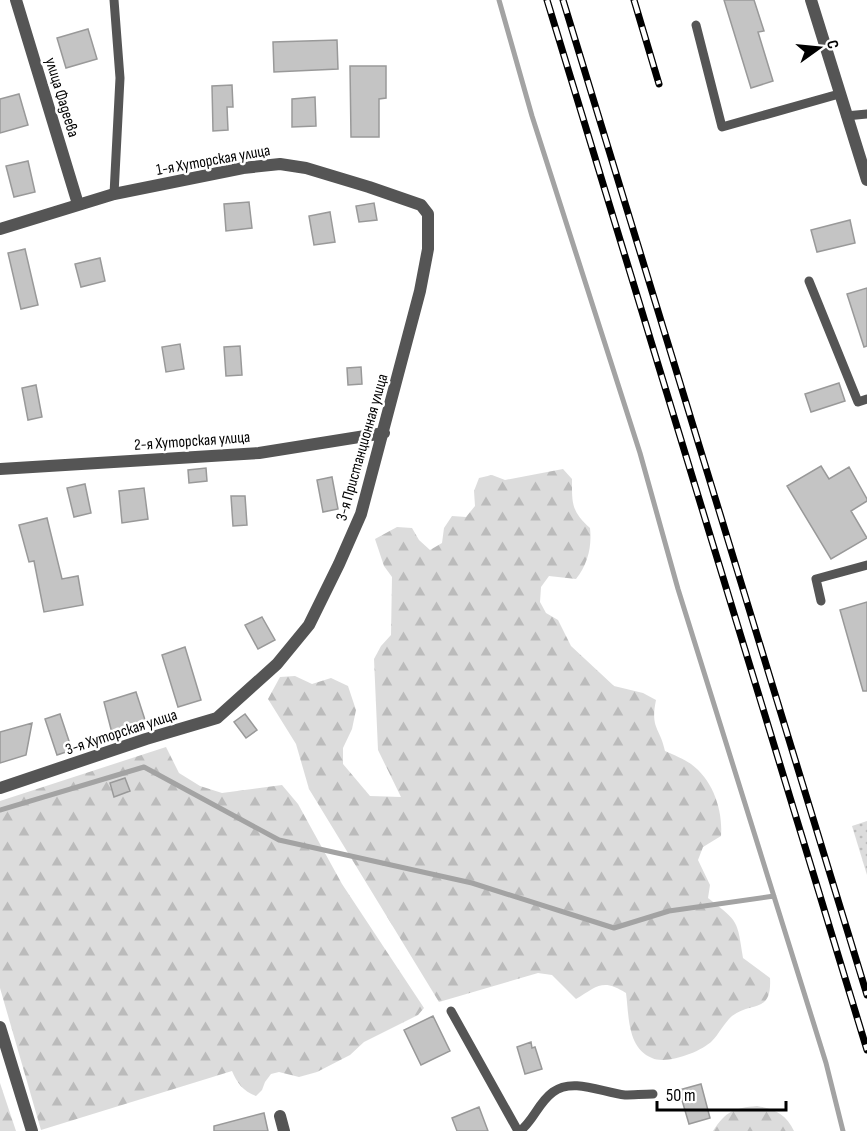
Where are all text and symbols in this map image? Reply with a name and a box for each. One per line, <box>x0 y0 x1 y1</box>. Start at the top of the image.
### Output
north arrow <box>789 18 849 78</box>
text: С <box>822 38 842 51</box>
street label: улица Фадеева <box>40 55 83 140</box>
street label: 1-я Хуторская улица <box>155 141 272 180</box>
street label: 3-я Пристанционная улица <box>332 372 393 523</box>
street label: 2-я Хуторская улица <box>134 428 251 455</box>
street label: 3-я Хуторская улица <box>63 705 180 759</box>
scale bar <box>657 1074 786 1112</box>
text: 50 m <box>666 1085 696 1106</box>

